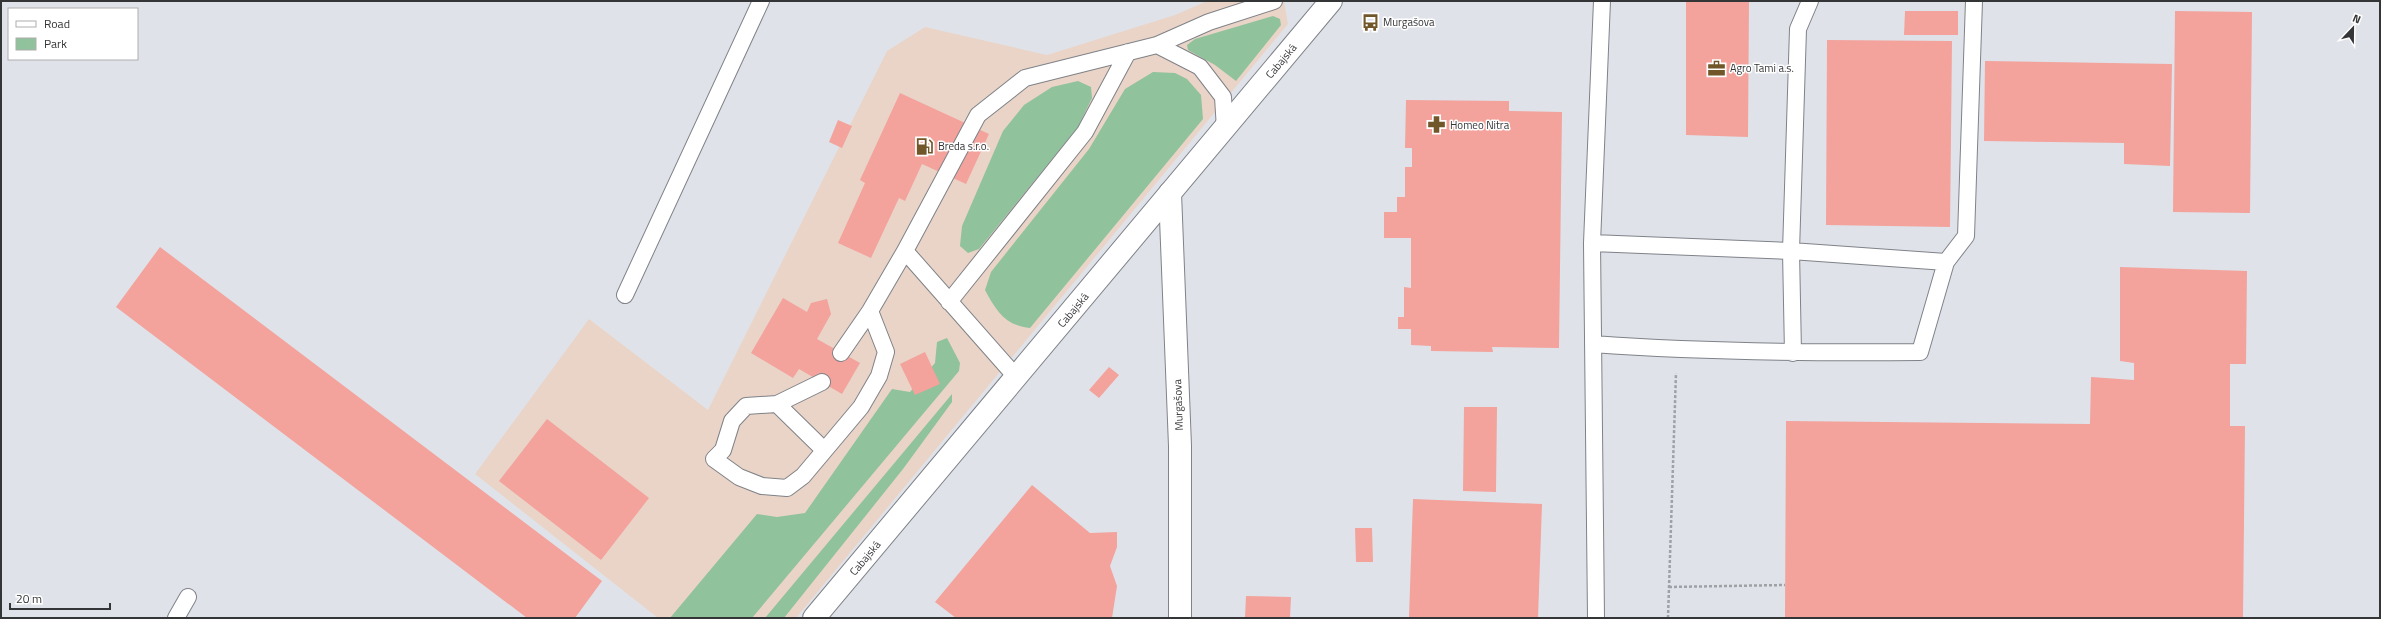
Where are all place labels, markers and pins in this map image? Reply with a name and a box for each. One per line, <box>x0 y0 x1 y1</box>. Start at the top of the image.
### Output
bus stop icon: Murgašova <box>1360 12 1380 32</box>
place label: Murgašova <box>1383 14 1435 30</box>
office icon: Agro Tami a.s. <box>1707 58 1727 78</box>
place label: Agro Tami a.s. <box>1730 60 1794 76</box>
pharmacy icon: Homeo Nitra <box>1427 115 1447 135</box>
place label: Homeo Nitra <box>1450 117 1510 133</box>
fuel station icon: Breda s.r.o. <box>915 136 935 156</box>
place label: Breda s.r.o. <box>938 138 989 154</box>

